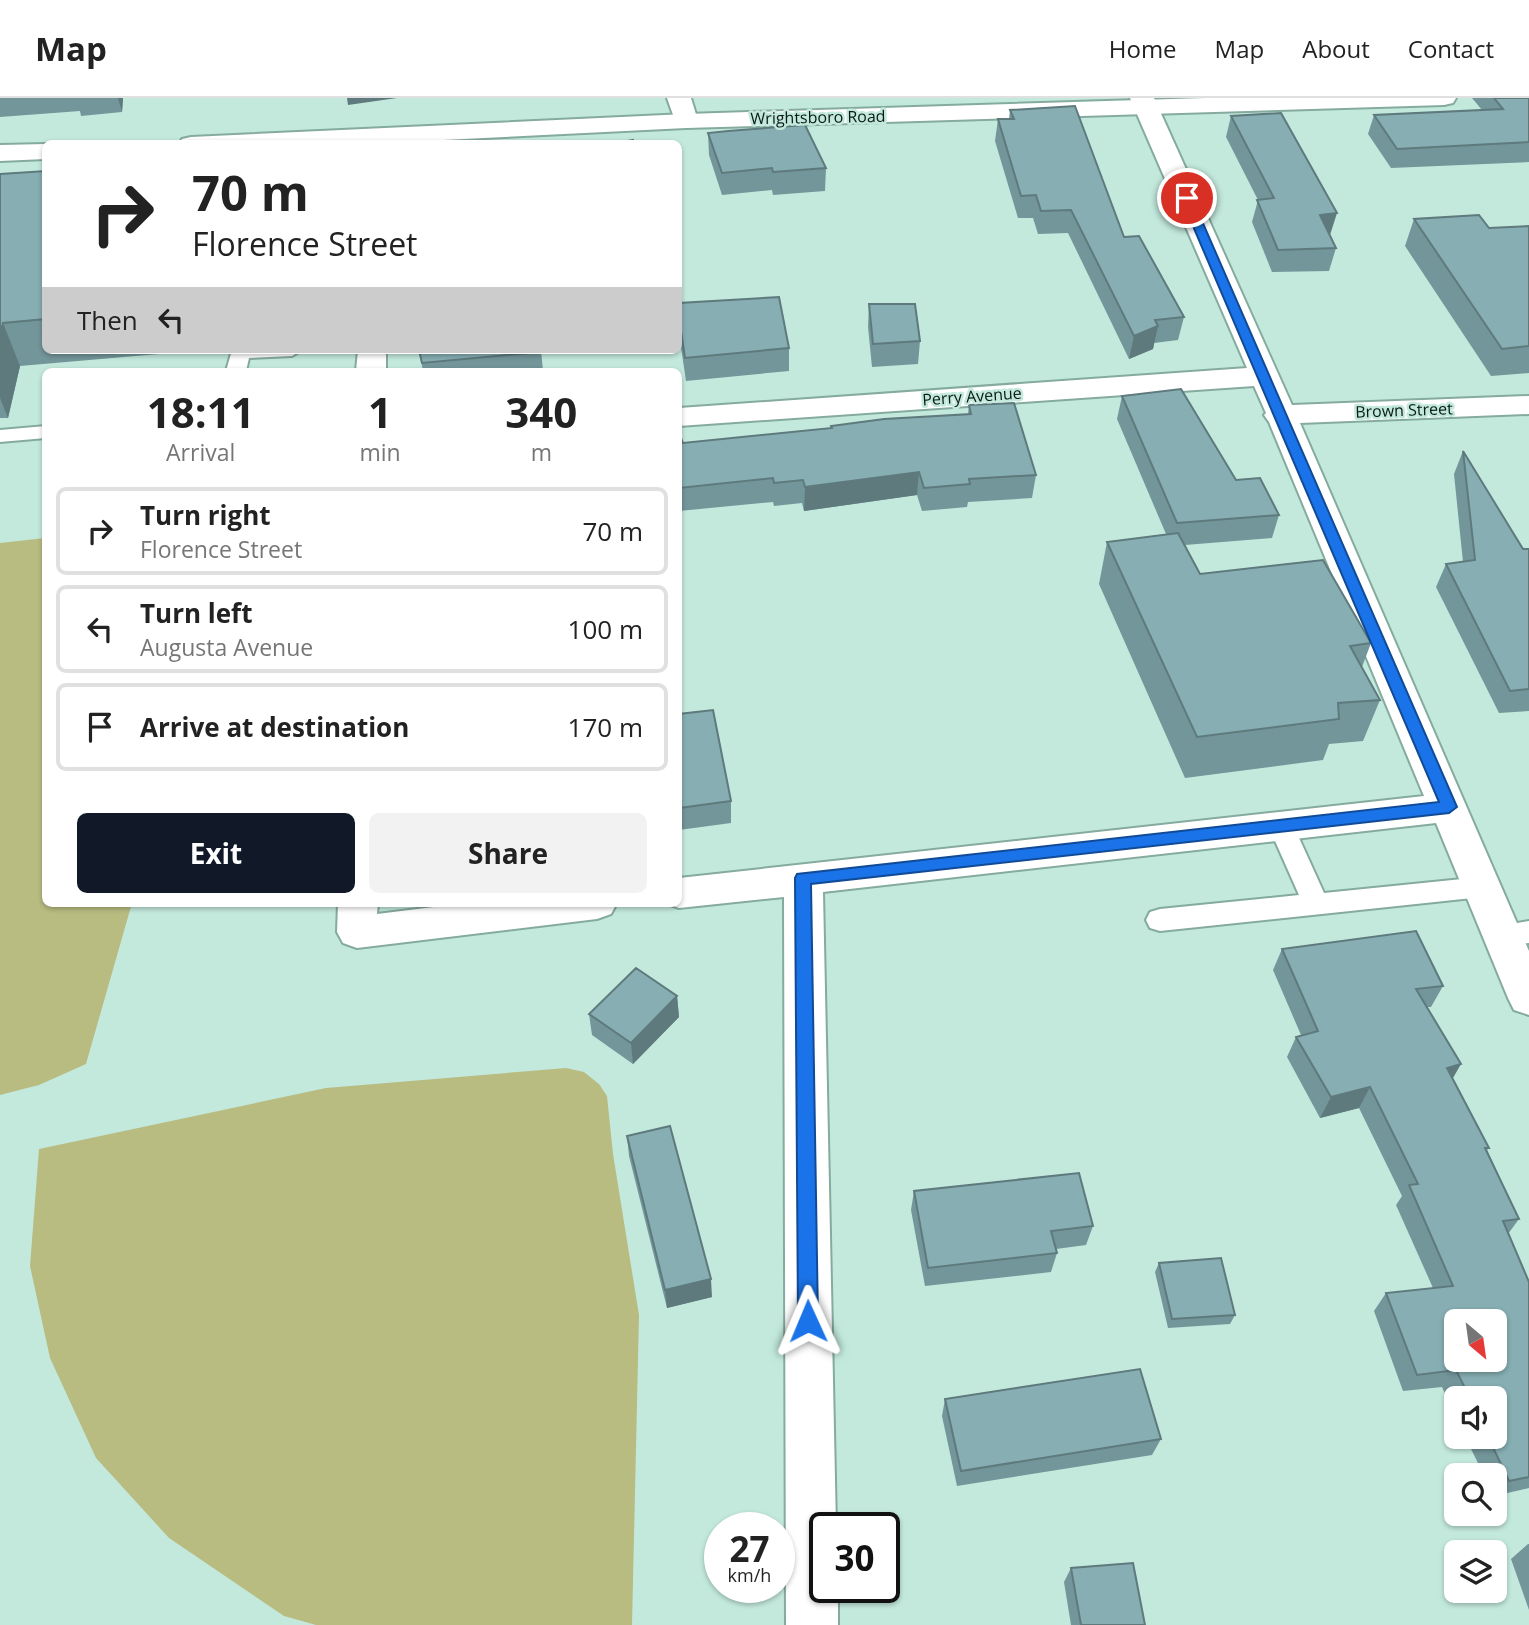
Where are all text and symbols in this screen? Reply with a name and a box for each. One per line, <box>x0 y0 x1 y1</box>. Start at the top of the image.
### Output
text: Map <box>35 26 107 71</box>
text: Home <box>1109 32 1177 65</box>
text: Map <box>1215 32 1264 65</box>
text: About <box>1302 32 1370 65</box>
text: Contact <box>1408 32 1494 65</box>
street label: Wrightsboro Road <box>750 105 886 129</box>
text: 70 m <box>192 159 309 225</box>
icon: right <box>77 168 168 259</box>
pin <box>1157 168 1217 228</box>
icon: arrive <box>1168 179 1206 217</box>
text: Florence Street <box>192 222 418 265</box>
icon: left <box>152 301 190 339</box>
text: Then <box>77 302 138 338</box>
street label: Perry Avenue <box>922 382 1022 410</box>
text: 18:11 <box>147 383 255 440</box>
text: 1 <box>368 383 392 440</box>
text: 340 <box>505 383 577 440</box>
street label: Brown Street <box>1355 397 1453 423</box>
text: Arrival <box>166 436 235 468</box>
text: min <box>359 436 401 468</box>
text: m <box>531 436 552 468</box>
text: Turn right <box>140 497 271 533</box>
icon: right <box>81 512 119 550</box>
text: 70 m <box>582 513 643 549</box>
text: Florence Street <box>140 533 302 565</box>
text: Turn left <box>140 595 252 631</box>
icon: left <box>81 610 119 648</box>
text: 100 m <box>568 611 643 647</box>
text: Augusta Avenue <box>140 631 313 663</box>
icon: arrive <box>81 708 119 746</box>
text: Arrive at destination <box>140 709 409 745</box>
text: 170 m <box>568 709 643 745</box>
button: Exit <box>77 813 355 893</box>
button: Share <box>369 813 647 893</box>
position arrow <box>771 1284 845 1358</box>
north arrow <box>1444 1309 1507 1372</box>
map controls <box>1444 1309 1507 1603</box>
button: sound <box>1444 1386 1507 1449</box>
button: search <box>1444 1463 1507 1526</box>
speed limit sign: 30 <box>809 1512 900 1603</box>
text: 27 <box>729 1525 770 1572</box>
button: layers <box>1444 1540 1507 1603</box>
text: km/h <box>728 1563 771 1587</box>

